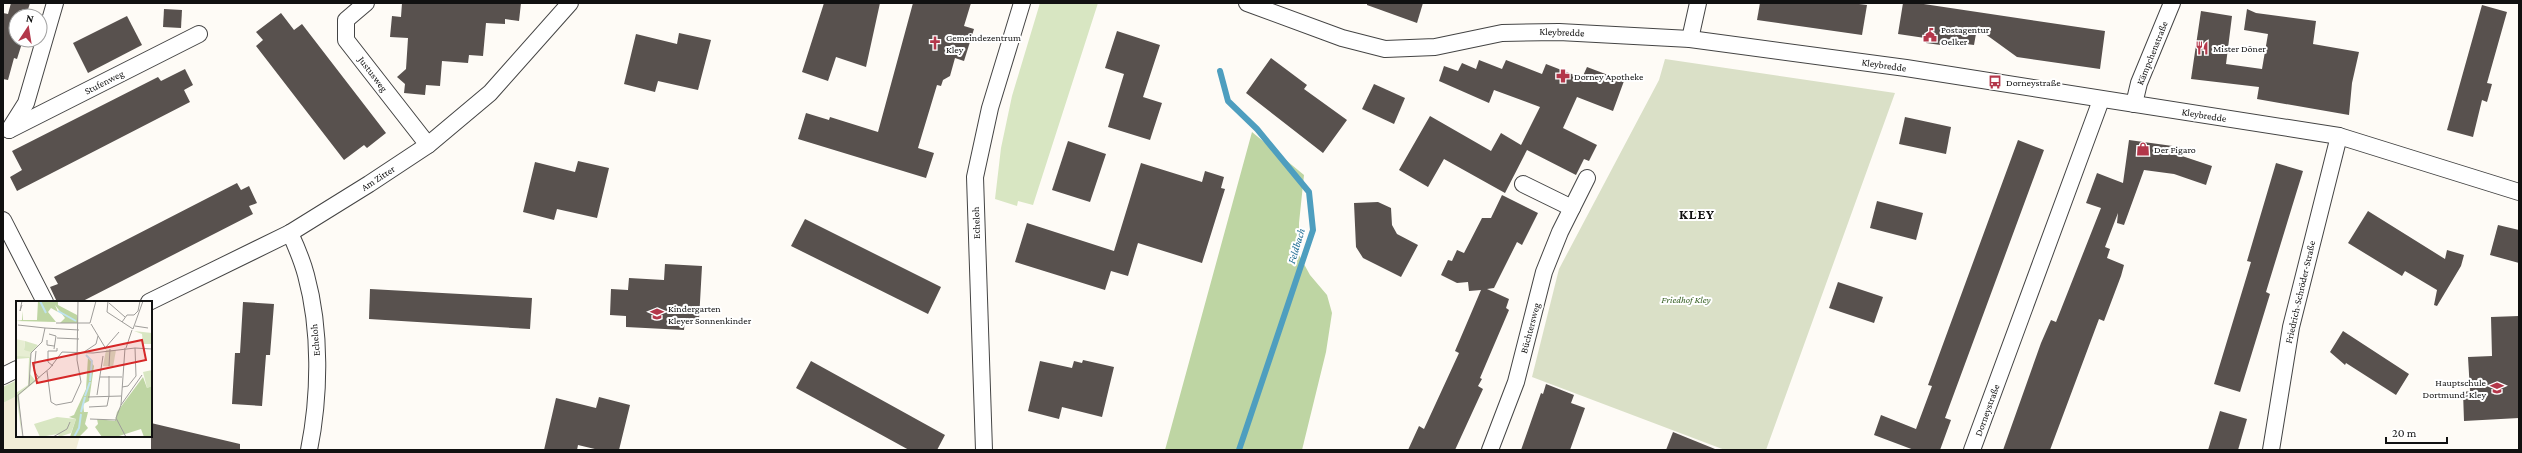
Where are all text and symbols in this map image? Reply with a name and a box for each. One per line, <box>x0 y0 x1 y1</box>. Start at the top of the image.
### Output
north arrow <box>8 8 48 48</box>
text: N <box>25 12 35 25</box>
street label: Kämpchenstraße <box>2134 19 2170 87</box>
place label: Postagentur Oelker <box>1941 24 1990 47</box>
street label: Kleybredde <box>1539 26 1585 38</box>
public building icon: Postagentur Oelker <box>1922 27 1938 43</box>
place label: Gemeindezentrum Kley <box>946 32 1021 55</box>
church icon: Gemeindezentrum Kley <box>927 35 943 51</box>
restaurant icon: Mister Döner <box>2194 40 2210 56</box>
place label: Mister Döner <box>2213 43 2266 54</box>
street label: Justusweg <box>356 53 390 94</box>
street label: Kleybredde <box>1861 56 1908 74</box>
street label: Stufenweg <box>83 67 126 97</box>
pharmacy icon: Dorney Apotheke <box>1555 68 1571 84</box>
place label: Dorney Apotheke <box>1574 71 1644 82</box>
bus stop icon: Dorneystraße <box>1987 74 2003 90</box>
place label: Dorneystraße <box>2006 77 2061 88</box>
street label: Kleybredde <box>2181 106 2228 124</box>
shop icon: Der Figaro <box>2135 141 2151 157</box>
place label: Der Figaro <box>2154 144 2196 155</box>
street label: Am Zitter <box>359 163 397 193</box>
street label: Echeloh <box>970 206 982 239</box>
district label: KLEY <box>1679 206 1715 222</box>
water label: Feldbach <box>1285 227 1307 265</box>
street label: Friedrich-Schröder-Straße <box>2283 239 2317 345</box>
park label: Friedhof Kley <box>1661 294 1711 305</box>
inset map <box>16 301 152 437</box>
street label: Büchtersweg <box>1518 301 1542 354</box>
place label: Kindergarten Kleyer Sonnenkinder <box>668 303 752 326</box>
school or university icon: Kindergarten Kleyer Sonnenkinder <box>649 306 665 322</box>
street label: Echeloh <box>308 323 322 357</box>
place label: Hauptschule Dortmund-Kley <box>2423 377 2487 400</box>
school or university icon: Hauptschule Dortmund-Kley <box>2489 380 2505 396</box>
street label: Dorneystraße <box>1972 382 2002 438</box>
scale bar <box>2386 419 2447 445</box>
text: 20 m <box>2392 426 2417 440</box>

